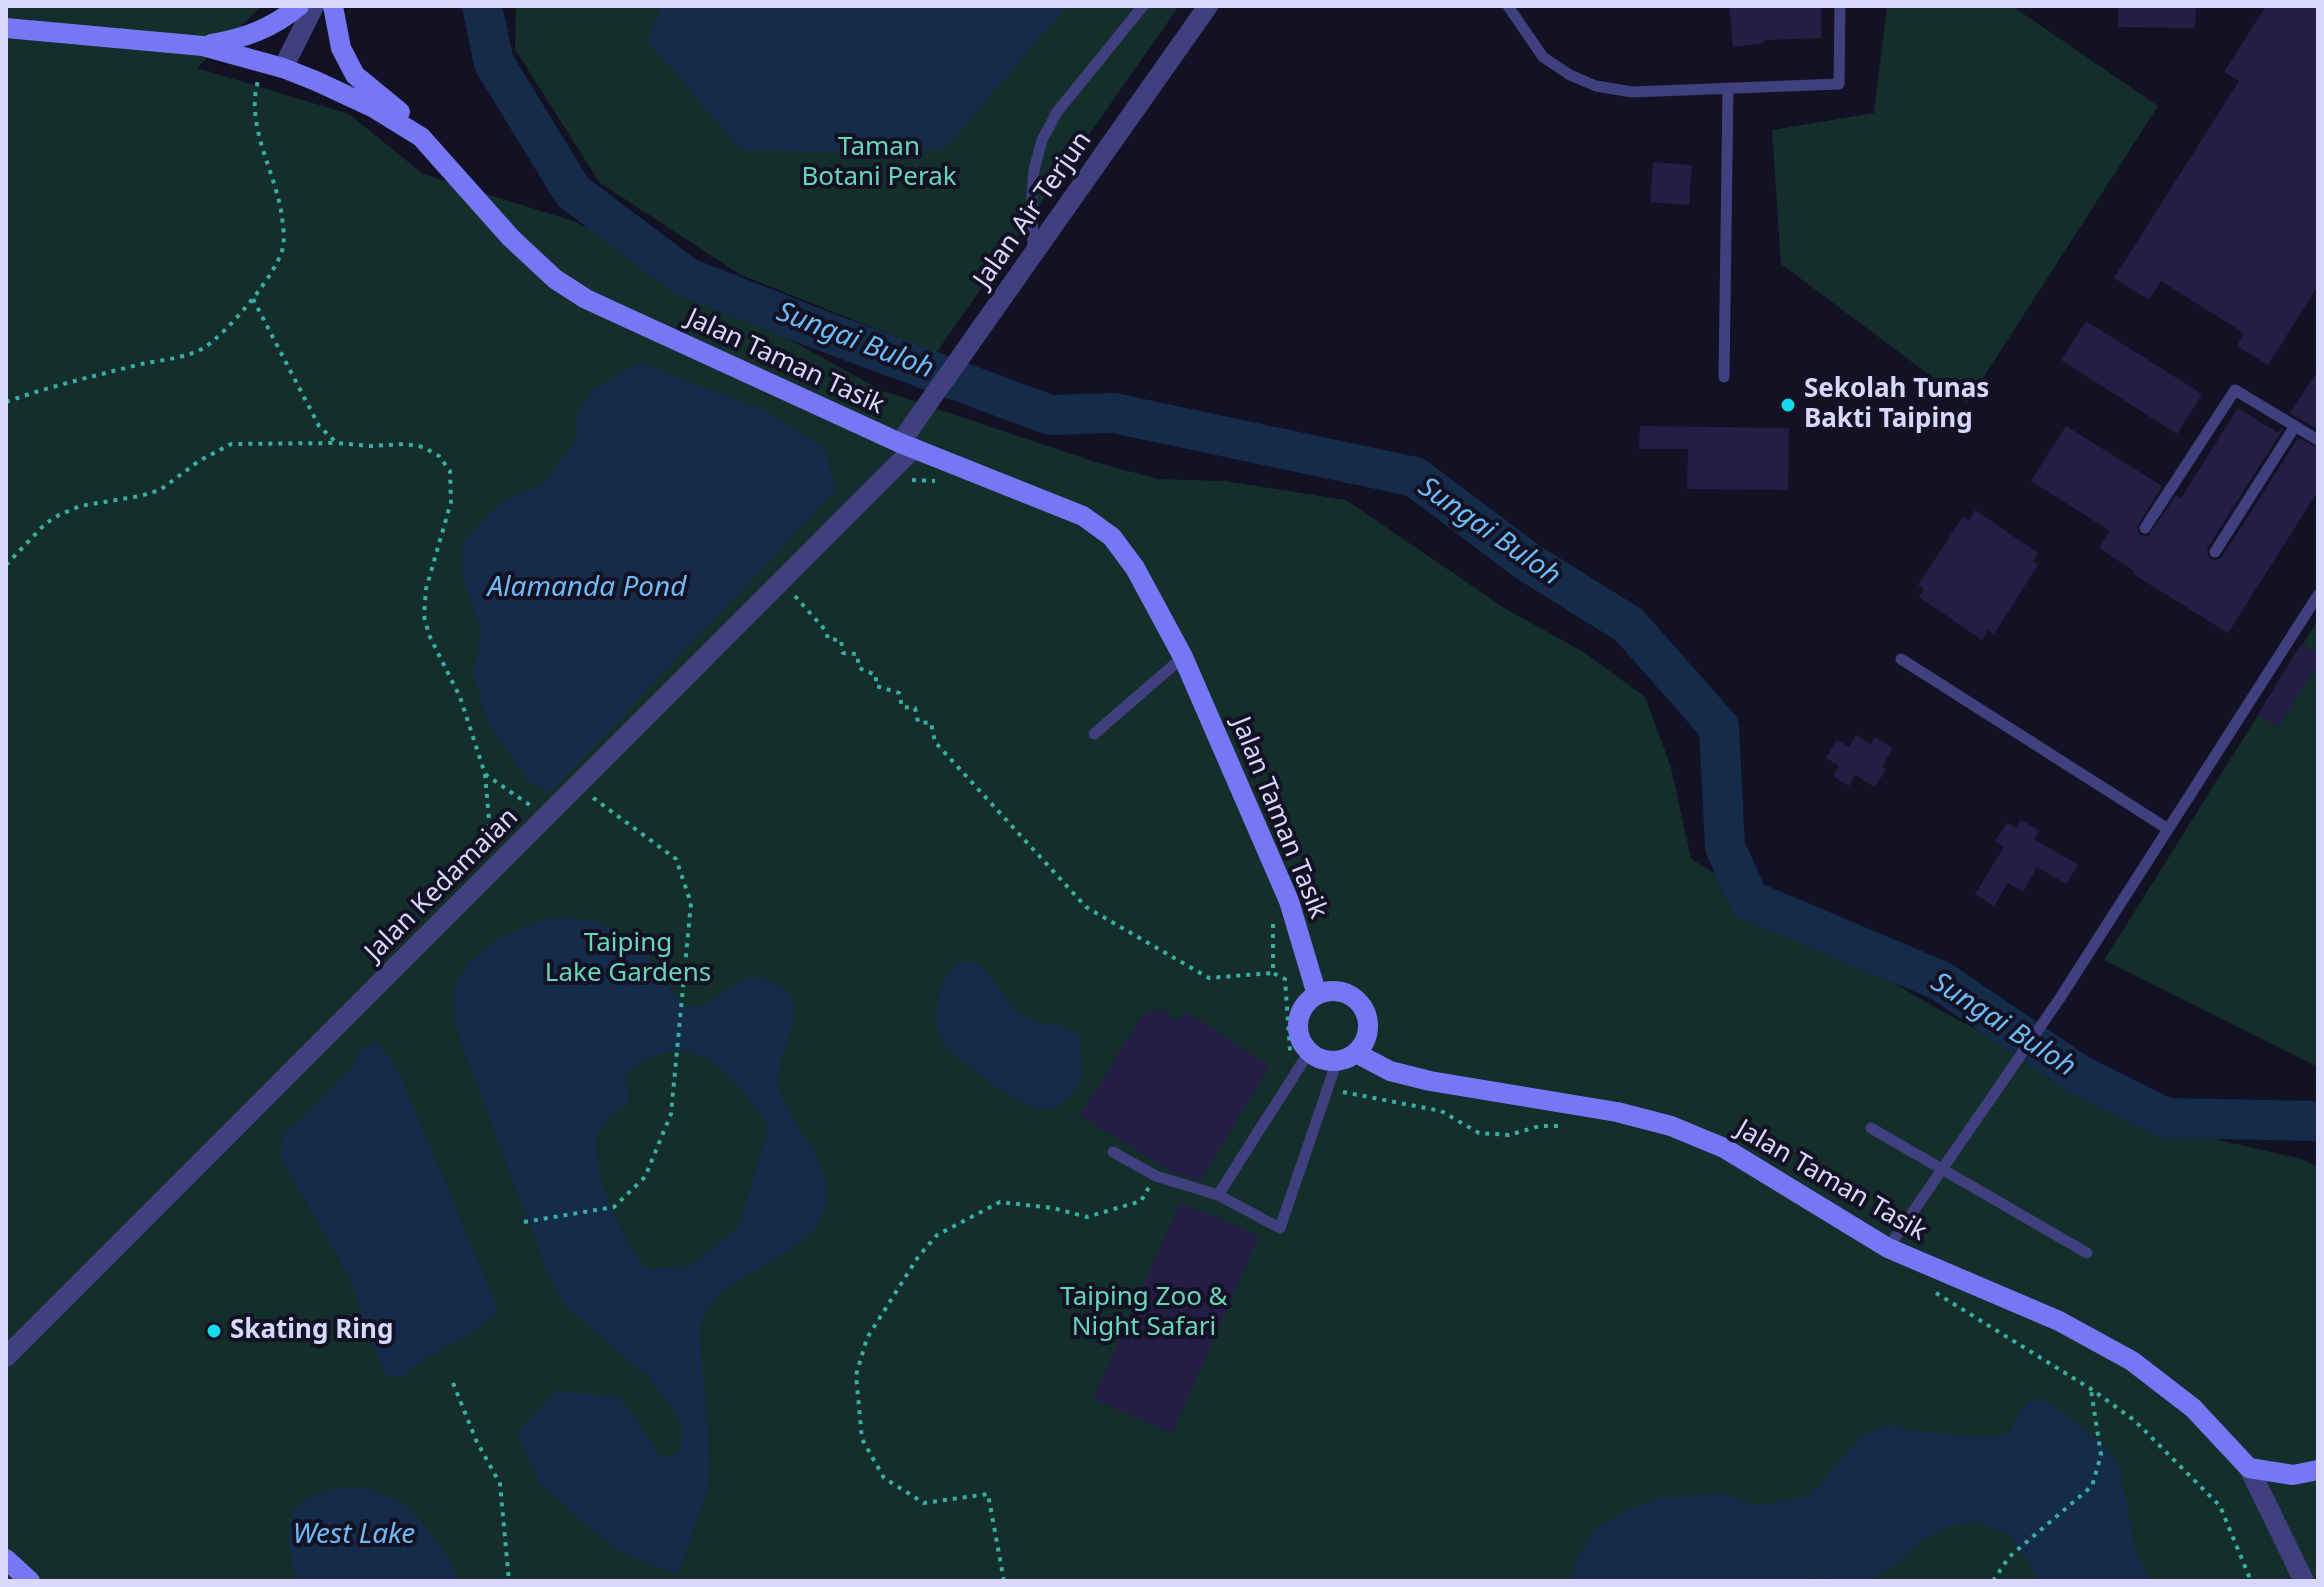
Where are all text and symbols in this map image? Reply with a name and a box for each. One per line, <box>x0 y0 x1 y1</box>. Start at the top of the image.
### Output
street label: Jalan Air Terjun <box>968 126 1098 294</box>
park label: Taman Botani Perak <box>801 132 957 194</box>
water label: Sungai Buloh <box>772 296 938 386</box>
street label: Jalan Taman Tasik <box>681 303 889 421</box>
place label: Sekolah Tunas Bakti Taiping <box>1804 374 1989 436</box>
marker: Sekolah Tunas Bakti Taiping <box>1779 396 1797 414</box>
water label: Sungai Buloh <box>1412 471 1566 593</box>
water label: Alamanda Pond <box>488 571 686 605</box>
street label: Jalan Taman Tasik <box>1224 713 1334 923</box>
street label: Jalan Kedamaian <box>359 802 525 968</box>
park label: Taiping Lake Gardens <box>545 928 711 990</box>
water label: Sungai Buloh <box>1924 966 2082 1084</box>
street label: Jalan Taman Tasik <box>1730 1114 1932 1248</box>
park label: Taiping Zoo & Night Safari <box>1060 1282 1228 1344</box>
place label: Skating Ring <box>230 1315 393 1347</box>
marker: Skating Ring <box>205 1322 223 1340</box>
water label: West Lake <box>293 1518 415 1552</box>

